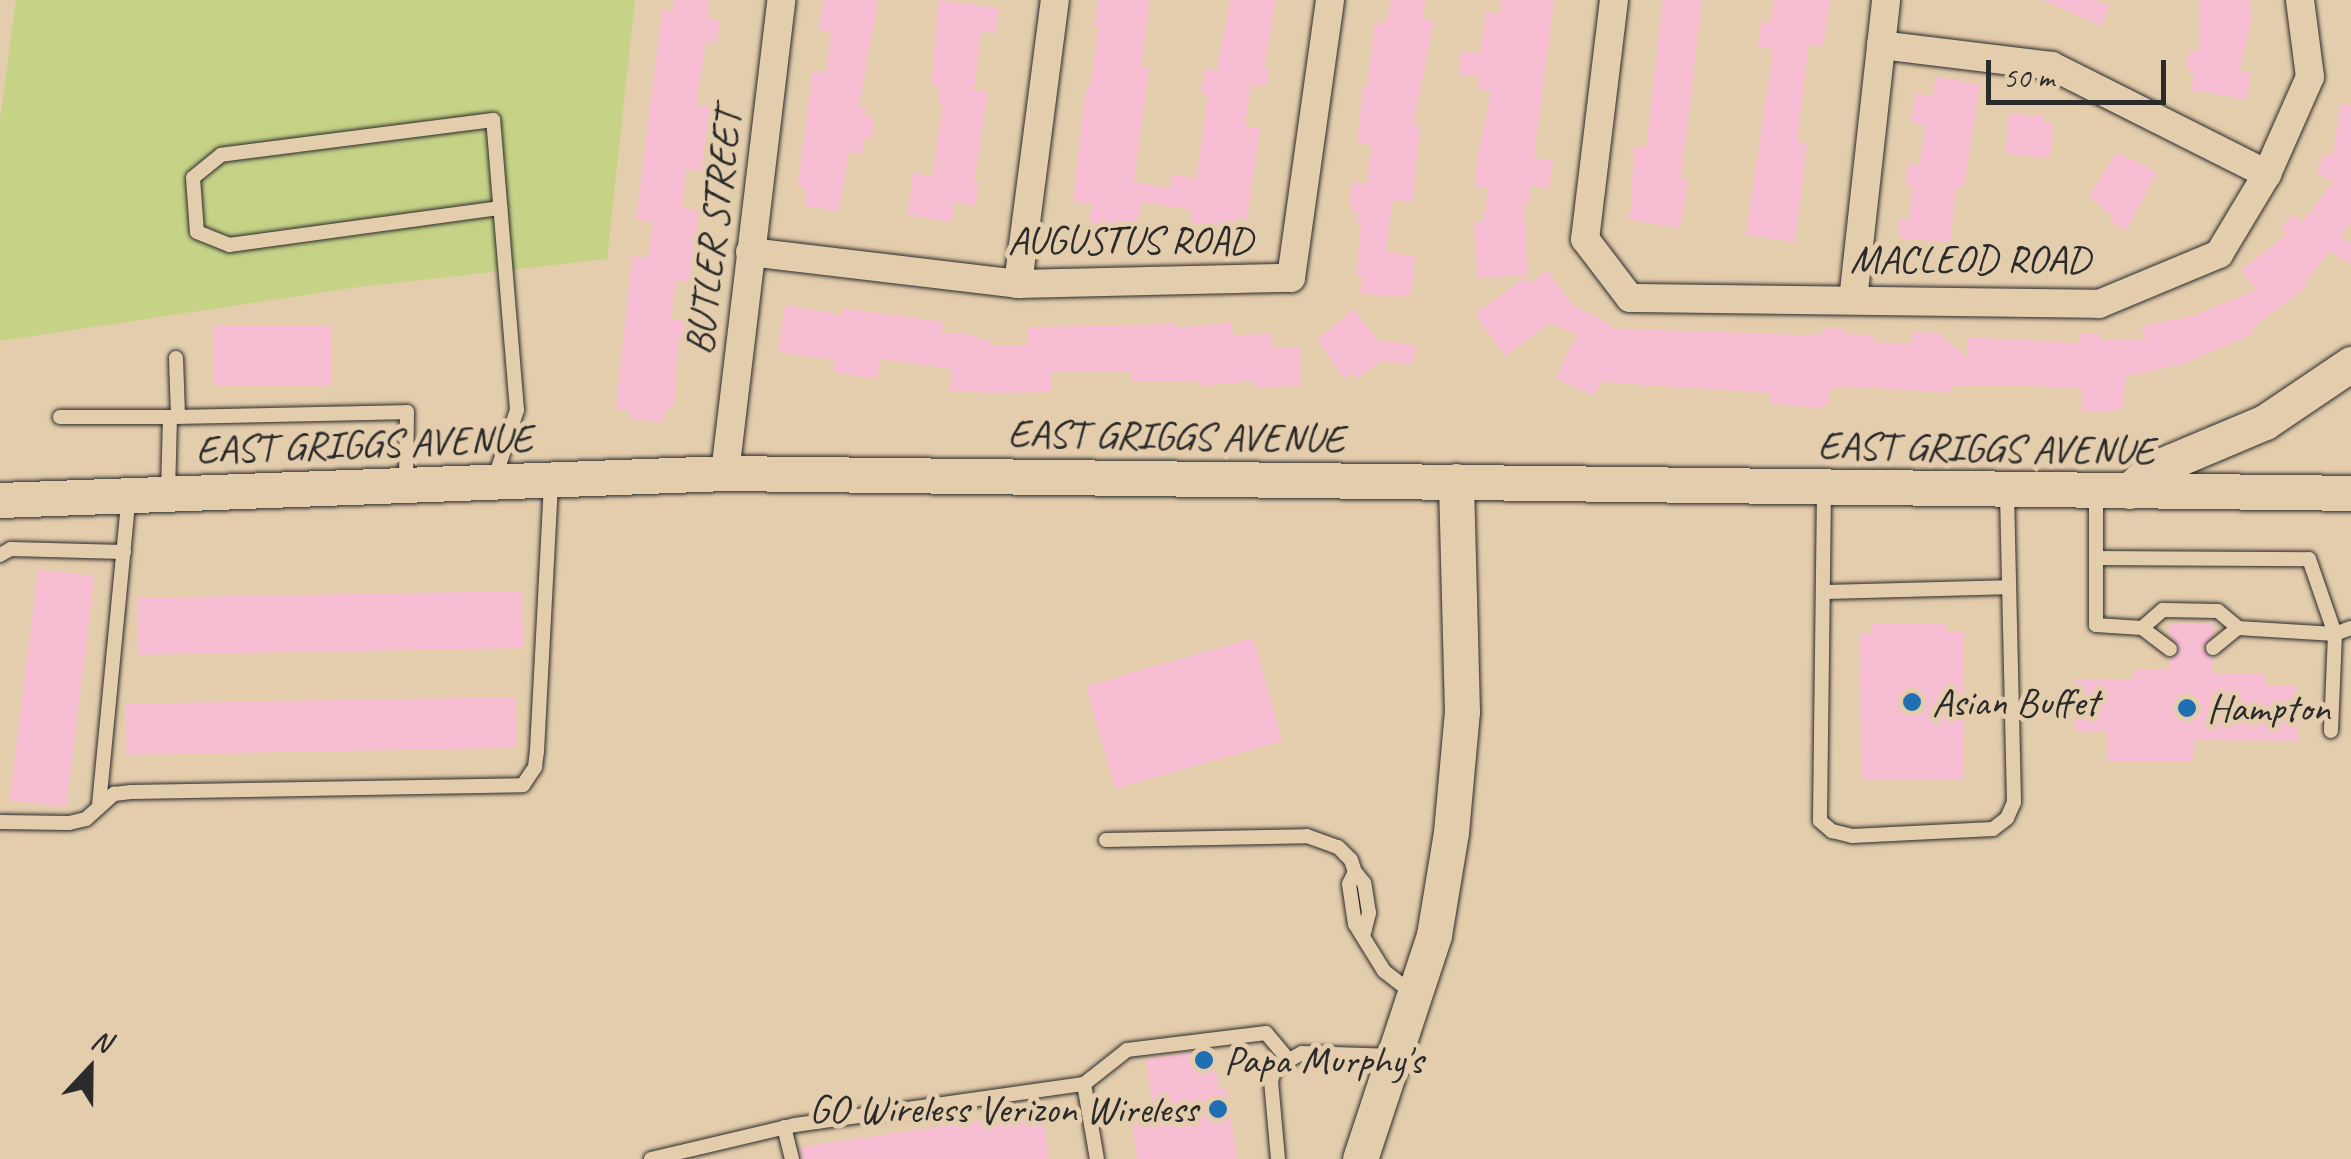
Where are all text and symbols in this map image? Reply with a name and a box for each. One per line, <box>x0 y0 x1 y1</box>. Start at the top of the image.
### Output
scale bar <box>1991 40 2171 102</box>
text: 50 m <box>2003 58 2054 96</box>
street label: BUTLER STREET <box>674 107 752 357</box>
street label: AUGUSTUS ROAD <box>1006 216 1254 264</box>
street label: MACLEOD ROAD <box>1849 235 2091 283</box>
street label: EAST GRIGGS AVENUE <box>1009 409 1343 463</box>
street label: EAST GRIGGS AVENUE <box>197 414 531 474</box>
street label: EAST GRIGGS AVENUE <box>1819 421 2153 475</box>
place label: Asian Buffet <box>1932 678 2098 726</box>
place label: Hampton <box>2207 684 2330 732</box>
marker: Asian Buffet <box>1901 691 1923 713</box>
marker: Hampton <box>2176 697 2198 719</box>
north arrow <box>40 1019 140 1119</box>
text: N <box>87 1021 116 1060</box>
place label: Papa Murphy's <box>1224 1036 1422 1084</box>
marker: Papa Murphy's <box>1193 1049 1215 1071</box>
place label: GO Wireless Verizon Wireless <box>808 1085 1198 1133</box>
marker: GO Wireless Verizon Wireless <box>1207 1098 1229 1120</box>

